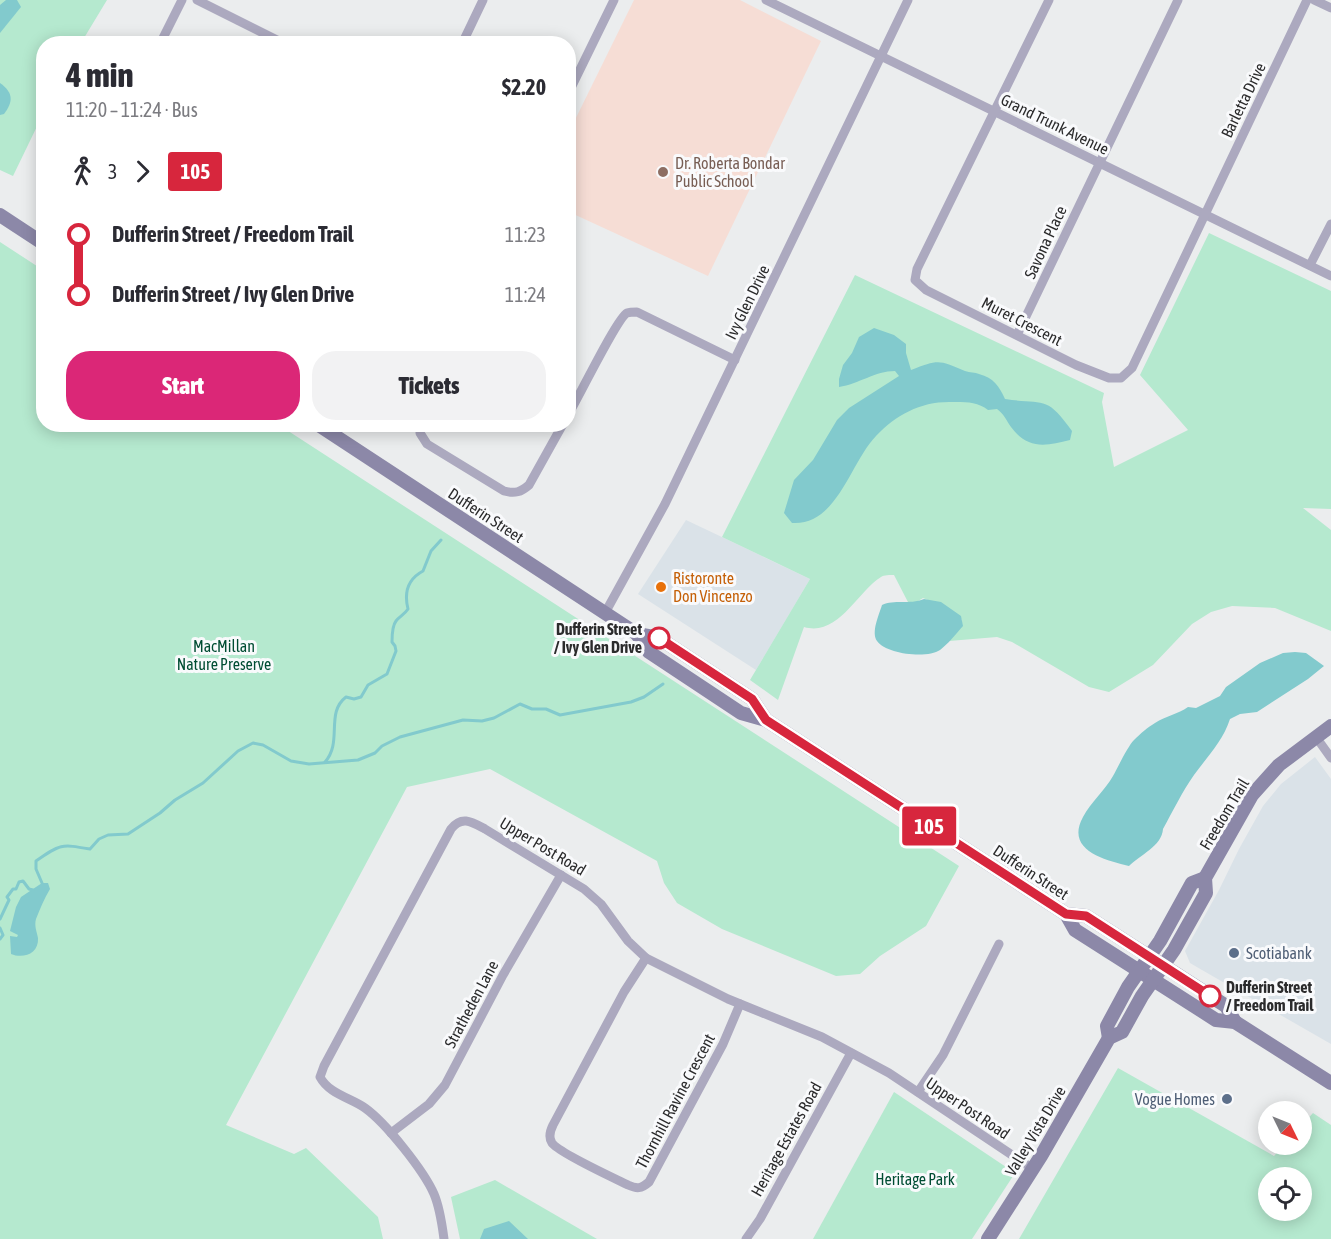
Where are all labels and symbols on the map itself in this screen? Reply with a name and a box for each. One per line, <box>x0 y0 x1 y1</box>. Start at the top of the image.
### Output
street label: Barletta Drive <box>1217 60 1269 140</box>
street label: Grand Trunk Avenue <box>998 90 1112 158</box>
place label: Dr. Roberta Bondar Public School <box>675 154 785 190</box>
marker: Dr. Roberta Bondar Public School <box>656 165 670 179</box>
street label: Savona Place <box>1020 203 1070 281</box>
street label: Ivy Glen Drive <box>721 262 774 342</box>
street label: Muret Crescent <box>979 293 1065 349</box>
street label: Dufferin Street <box>445 484 527 546</box>
place label: Ristoronte Don Vincenzo <box>673 569 753 605</box>
marker: Ristoronte Don Vincenzo <box>654 580 668 594</box>
place label: Dufferin Street / Ivy Glen Drive <box>554 620 642 656</box>
marker: Dufferin Street / Ivy Glen Drive <box>648 627 670 649</box>
park label: MacMillan Nature Preserve <box>177 637 271 673</box>
street label: Freedom Trail <box>1196 774 1253 853</box>
line badge: 105 <box>894 806 964 846</box>
street label: Upper Post Road <box>496 813 589 880</box>
street label: Dufferin Street <box>990 841 1072 903</box>
place label: Scotiabank <box>1246 944 1312 962</box>
marker: Scotiabank <box>1227 946 1241 960</box>
street label: Stratheden Lane <box>440 957 502 1051</box>
place label: Dufferin Street / Freedom Trail <box>1226 978 1314 1014</box>
marker: Dufferin Street / Freedom Trail <box>1199 985 1221 1007</box>
street label: Thornhill Ravine Crescent <box>632 1030 718 1171</box>
street label: Upper Post Road <box>922 1073 1013 1143</box>
street label: Heritage Estates Road <box>747 1079 826 1200</box>
street label: Valley Vista Drive <box>1001 1083 1070 1180</box>
place label: Vogue Homes <box>1135 1090 1215 1109</box>
marker: Vogue Homes <box>1220 1092 1234 1106</box>
north arrow <box>1258 1101 1312 1155</box>
park label: Heritage Park <box>875 1170 955 1189</box>

